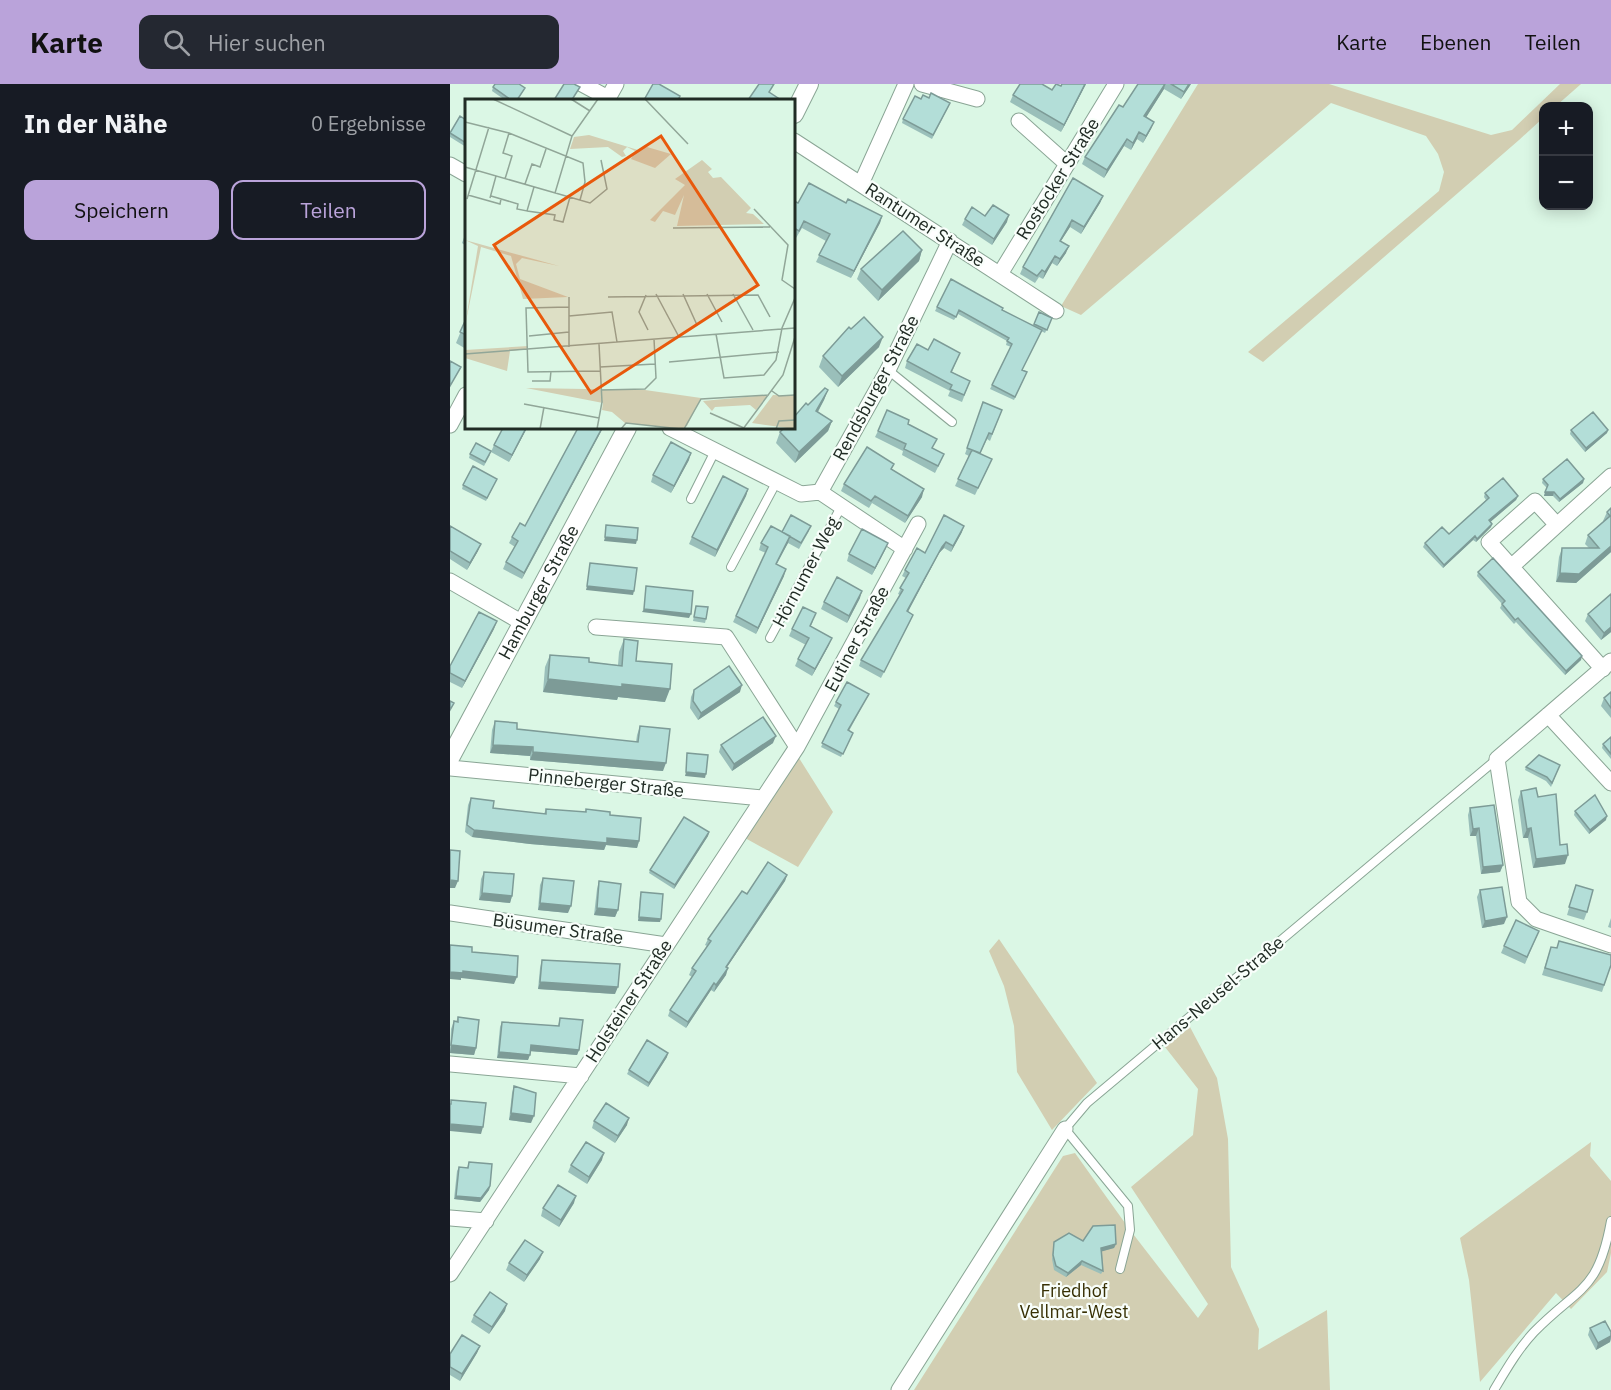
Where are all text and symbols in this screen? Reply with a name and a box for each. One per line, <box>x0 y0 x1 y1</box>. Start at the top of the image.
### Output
search box <box>139 15 559 69</box>
text: Karte <box>30 24 103 61</box>
icon: search <box>160 26 193 59</box>
text: Hier suchen <box>208 28 326 57</box>
text: Karte <box>1336 28 1387 56</box>
text: Ebenen <box>1420 28 1491 56</box>
text: Teilen <box>1524 28 1581 56</box>
inset map <box>465 99 795 429</box>
map controls <box>1539 102 1593 210</box>
button: + <box>1539 102 1593 156</box>
text: In der Nähe <box>24 106 168 140</box>
text: 0 Ergebnisse <box>311 110 426 137</box>
street label: Rostocker Straße <box>1011 113 1104 244</box>
button: − <box>1539 156 1593 210</box>
street label: Rantumer Straße <box>861 177 990 272</box>
button: Speichern <box>24 180 219 240</box>
button: Teilen <box>231 180 426 240</box>
street label: Rendsburger Straße <box>827 311 924 465</box>
street label: Hörnumer Weg <box>767 512 844 631</box>
street label: Hamburger Straße <box>493 521 584 663</box>
street label: Eutiner Straße <box>819 582 894 696</box>
street label: Pinneberger Straße <box>527 763 685 802</box>
street label: Büsumer Straße <box>491 908 625 949</box>
street label: Hans-Neusel-Straße <box>1147 930 1289 1055</box>
street label: Holsteiner Straße <box>580 935 677 1067</box>
park label: Friedhof Vellmar-West <box>1019 1279 1129 1323</box>

